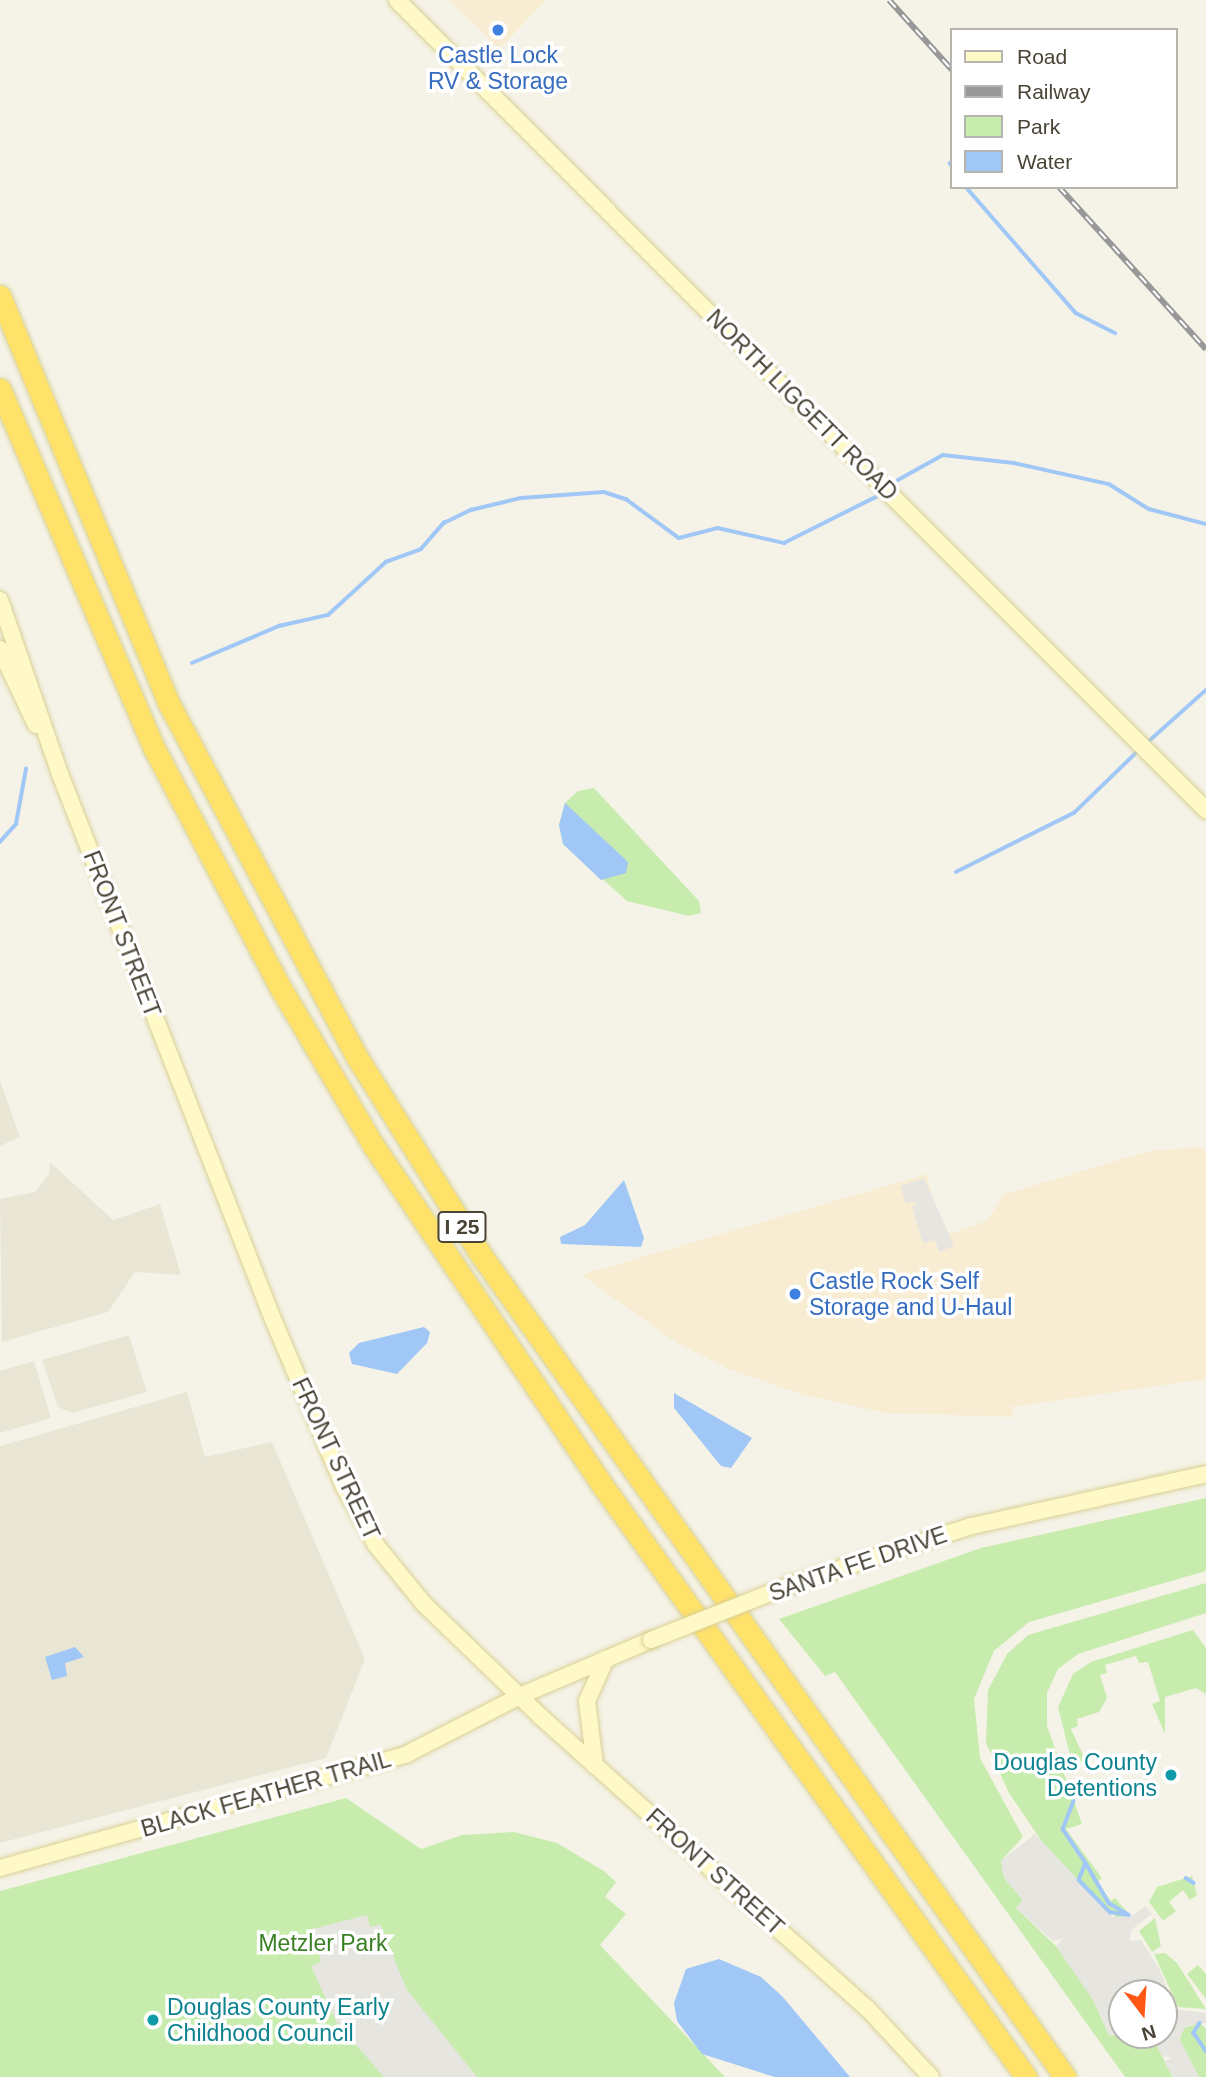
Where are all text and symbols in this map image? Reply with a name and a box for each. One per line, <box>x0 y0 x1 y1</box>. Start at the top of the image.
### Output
marker: Castle Lock RV & Storage <box>490 22 506 38</box>
legend <box>950 28 1178 189</box>
place label: Castle Lock RV & Storage <box>428 41 568 95</box>
text: Road <box>1017 45 1067 68</box>
text: Railway <box>1017 80 1091 103</box>
text: Park <box>1017 115 1060 138</box>
text: Water <box>1017 150 1072 173</box>
street label: NORTH LIGGETT ROAD <box>701 304 903 506</box>
street label: FRONT STREET <box>78 847 166 1021</box>
road number: I 25 <box>436 1210 488 1244</box>
place label: Castle Rock Self Storage and U-Haul <box>809 1267 1012 1321</box>
marker: Castle Rock Self Storage and U-Haul <box>787 1286 803 1302</box>
street label: FRONT STREET <box>286 1373 386 1545</box>
street label: SANTA FE DRIVE <box>765 1520 951 1608</box>
street label: BLACK FEATHER TRAIL <box>138 1745 394 1843</box>
place label: Douglas County Detentions <box>993 1748 1157 1802</box>
marker: Douglas County Detentions <box>1163 1767 1179 1783</box>
street label: FRONT STREET <box>640 1803 790 1941</box>
park label: Metzler Park <box>258 1929 388 1957</box>
north arrow <box>1108 1979 1178 2049</box>
place label: Douglas County Early Childhood Council <box>167 1993 389 2047</box>
marker: Douglas County Early Childhood Council <box>145 2012 161 2028</box>
text: N <box>1139 2021 1158 2045</box>

